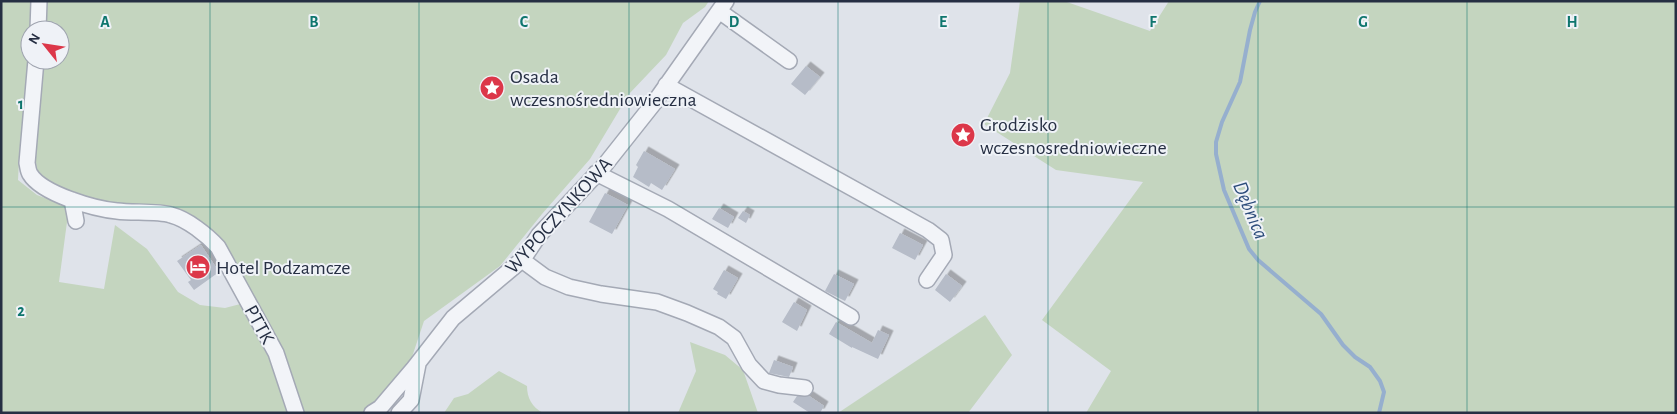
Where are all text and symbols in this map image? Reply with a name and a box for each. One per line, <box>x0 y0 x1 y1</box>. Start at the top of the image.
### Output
text: A <box>100 14 110 30</box>
text: B <box>309 14 319 30</box>
text: C <box>520 14 529 30</box>
text: D <box>729 14 740 30</box>
text: E <box>939 14 947 30</box>
text: F <box>1149 14 1157 30</box>
text: G <box>1358 14 1368 30</box>
text: H <box>1566 14 1578 30</box>
north arrow <box>20 20 70 70</box>
text: N <box>26 31 43 47</box>
place label: Osada wczesnośredniowieczna <box>510 67 697 110</box>
place icon: Osada wczesnośredniowieczna <box>479 75 505 101</box>
text: 1 <box>18 96 24 112</box>
place label: Grodzisko wczesnosredniowieczne <box>980 115 1167 158</box>
place icon: Grodzisko wczesnosredniowieczne <box>950 122 976 148</box>
street label: WYPOCZYNKOWA <box>502 153 616 278</box>
water label: Dębnica <box>1229 178 1272 242</box>
hotel icon: Hotel Podzamcze <box>185 254 211 280</box>
place label: Hotel Podzamcze <box>216 258 351 278</box>
street label: PTTK <box>240 302 278 347</box>
text: 2 <box>17 303 25 319</box>

